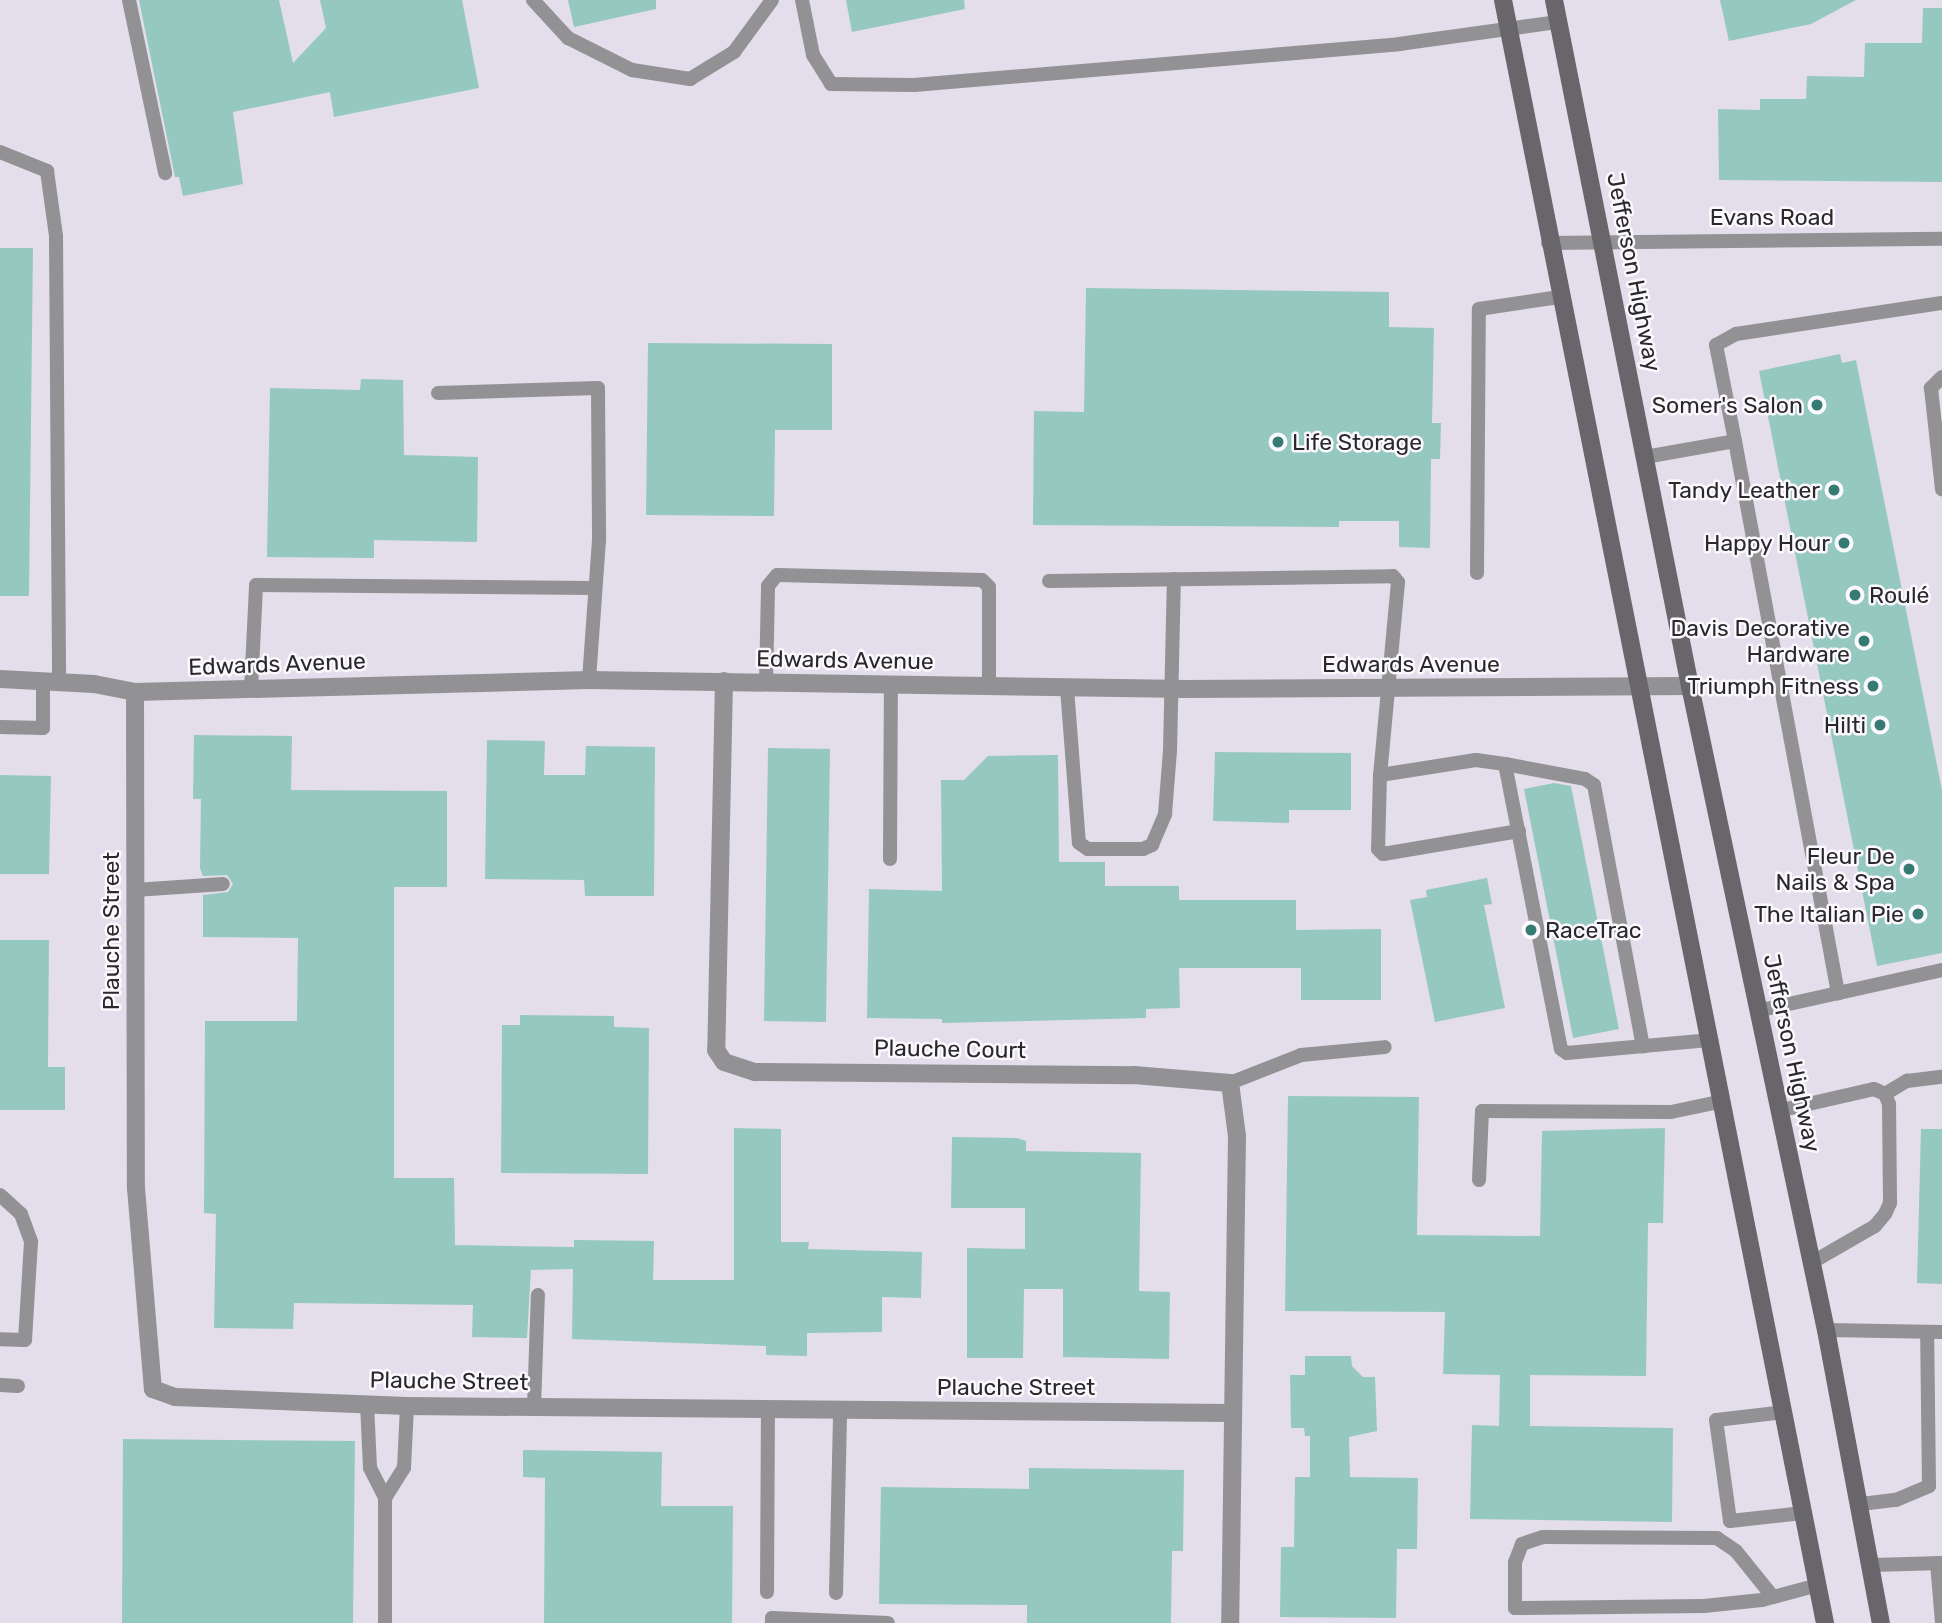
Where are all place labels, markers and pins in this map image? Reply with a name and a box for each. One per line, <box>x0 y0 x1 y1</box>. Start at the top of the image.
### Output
place label: Somer's Salon <box>1652 391 1803 419</box>
marker: Somer's Salon <box>1809 397 1825 413</box>
place label: Life Storage <box>1292 428 1422 456</box>
marker: Life Storage <box>1270 434 1286 450</box>
place label: Tandy Leather <box>1667 476 1820 504</box>
marker: Tandy Leather <box>1826 482 1842 498</box>
place label: Happy Hour <box>1703 529 1830 557</box>
marker: Happy Hour <box>1836 535 1852 551</box>
place label: Roulé <box>1869 581 1929 609</box>
marker: Roulé <box>1847 587 1863 603</box>
place label: Davis Decorative Hardware <box>1670 614 1850 668</box>
marker: Davis Decorative Hardware <box>1856 633 1872 649</box>
place label: Triumph Fitness <box>1687 672 1859 700</box>
marker: Triumph Fitness <box>1865 678 1881 694</box>
place label: Hilti <box>1824 711 1866 739</box>
marker: Hilti <box>1872 717 1888 733</box>
place label: Fleur De Nails & Spa <box>1775 842 1895 896</box>
marker: Fleur De Nails & Spa <box>1901 861 1917 877</box>
place label: The Italian Pie <box>1754 900 1904 928</box>
marker: The Italian Pie <box>1910 906 1926 922</box>
place label: RaceTrac <box>1545 916 1642 944</box>
marker: RaceTrac <box>1523 922 1539 938</box>

